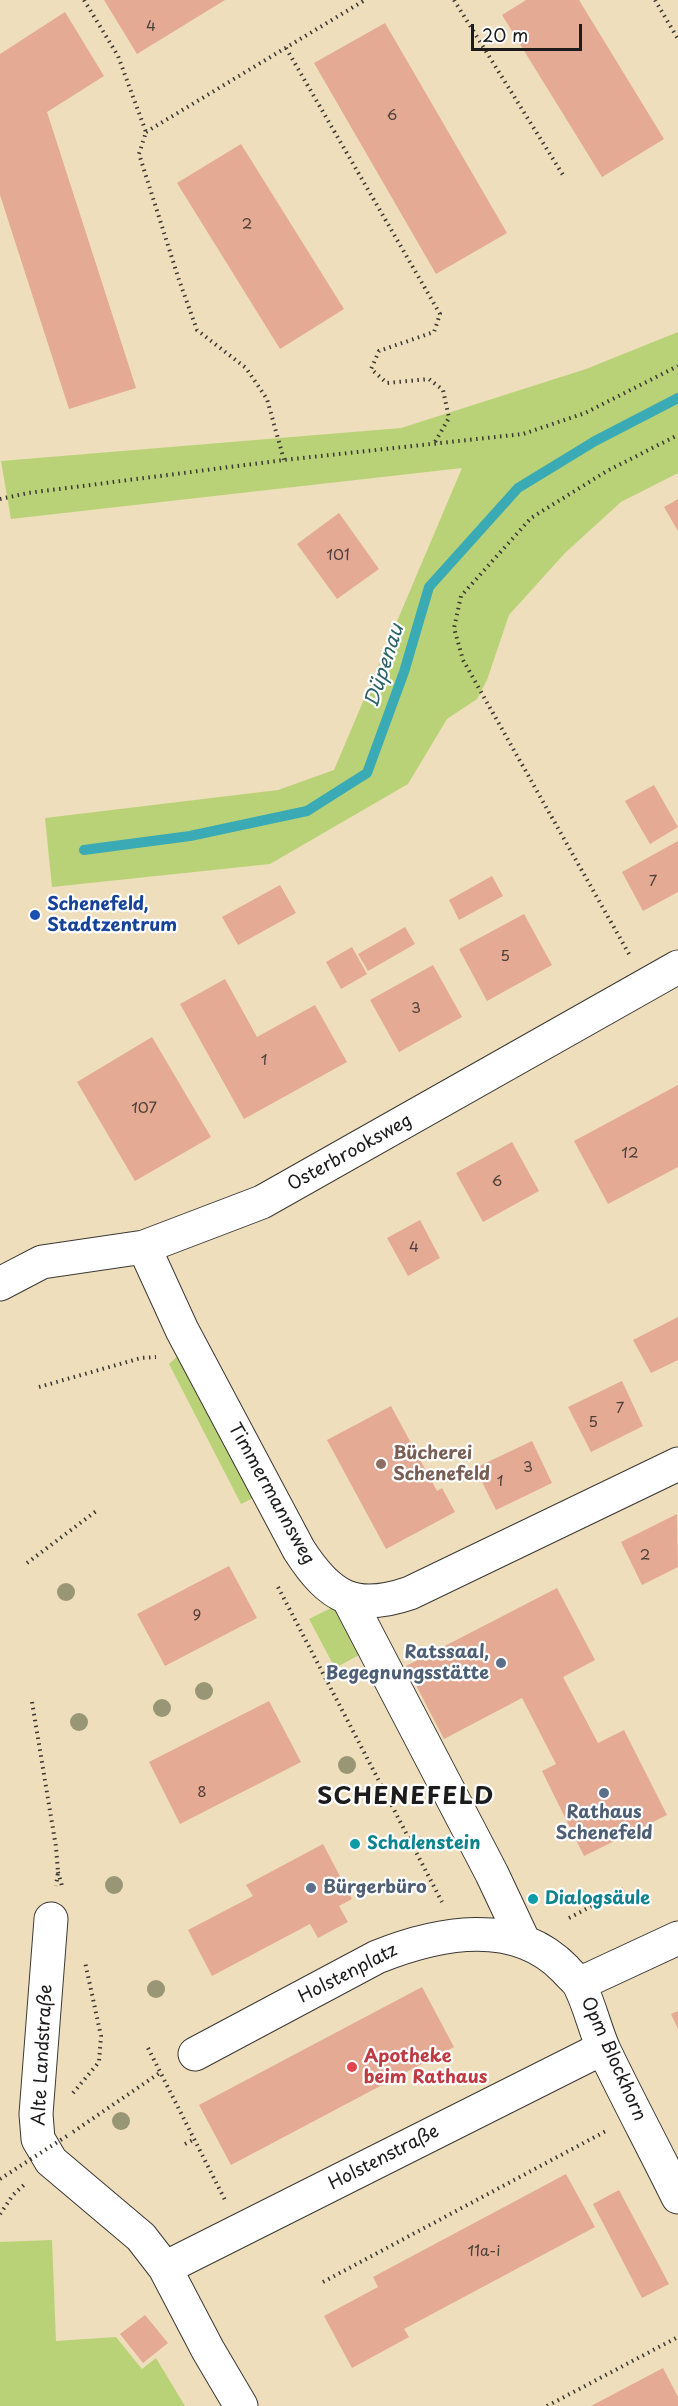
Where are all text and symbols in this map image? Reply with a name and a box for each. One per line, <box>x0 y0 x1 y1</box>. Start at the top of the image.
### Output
scale bar <box>474 12 585 50</box>
house number: 4 <box>146 18 156 36</box>
text: 20 m <box>482 21 528 48</box>
house number: 6 <box>387 107 397 125</box>
house number: 2 <box>242 216 252 234</box>
house number: 101 <box>326 547 350 565</box>
water label: Düpenau <box>360 621 410 711</box>
house number: 7 <box>649 873 657 891</box>
place label: Schenefeld, Stadtzentrum <box>47 894 177 936</box>
marker: Schenefeld, Stadtzentrum <box>28 908 42 922</box>
house number: 5 <box>500 948 510 966</box>
house number: 3 <box>411 1000 421 1018</box>
house number: 1 <box>261 1052 267 1070</box>
house number: 107 <box>131 1100 157 1118</box>
street label: Osterbrooksweg <box>284 1110 416 1196</box>
house number: 12 <box>621 1145 639 1163</box>
house number: 6 <box>492 1173 502 1191</box>
house number: 4 <box>409 1239 419 1257</box>
house number: 7 <box>616 1400 624 1418</box>
house number: 5 <box>588 1414 598 1432</box>
street label: Timmermannsweg <box>223 1419 319 1569</box>
place label: Bücherei Schenefeld <box>393 1443 490 1486</box>
marker: Bücherei Schenefeld <box>374 1457 388 1471</box>
house number: 3 <box>523 1459 533 1477</box>
house number: 1 <box>497 1473 503 1491</box>
house number: 2 <box>640 1547 650 1565</box>
house number: 9 <box>193 1607 201 1625</box>
place label: Ratssaal, Begegnungsstätte <box>325 1642 489 1684</box>
marker: Ratssaal, Begegnungsstätte <box>494 1656 508 1670</box>
district label: SCHENEFELD <box>318 1783 494 1811</box>
house number: 8 <box>197 1784 207 1802</box>
marker: Rathaus Schenefeld <box>597 1786 611 1800</box>
place label: Rathaus Schenefeld <box>556 1802 652 1844</box>
place label: Schalenstein <box>367 1833 480 1855</box>
marker: Schalenstein <box>348 1837 362 1851</box>
place label: Bürgerbüro <box>323 1877 427 1899</box>
marker: Bürgerbüro <box>304 1881 318 1895</box>
place label: Dialogsäule <box>545 1888 650 1910</box>
marker: Dialogsäule <box>526 1892 540 1906</box>
street label: Holstenplatz <box>295 1940 401 2008</box>
street label: Alte Landstraße <box>29 1984 57 2126</box>
street label: Opm Blockhorn <box>576 1993 650 2125</box>
place label: Apotheke beim Rathaus <box>364 2046 487 2088</box>
marker: Apotheke beim Rathaus <box>345 2060 359 2074</box>
street label: Holstenstraße <box>325 2121 443 2195</box>
house number: 11a-i <box>468 2243 500 2261</box>

